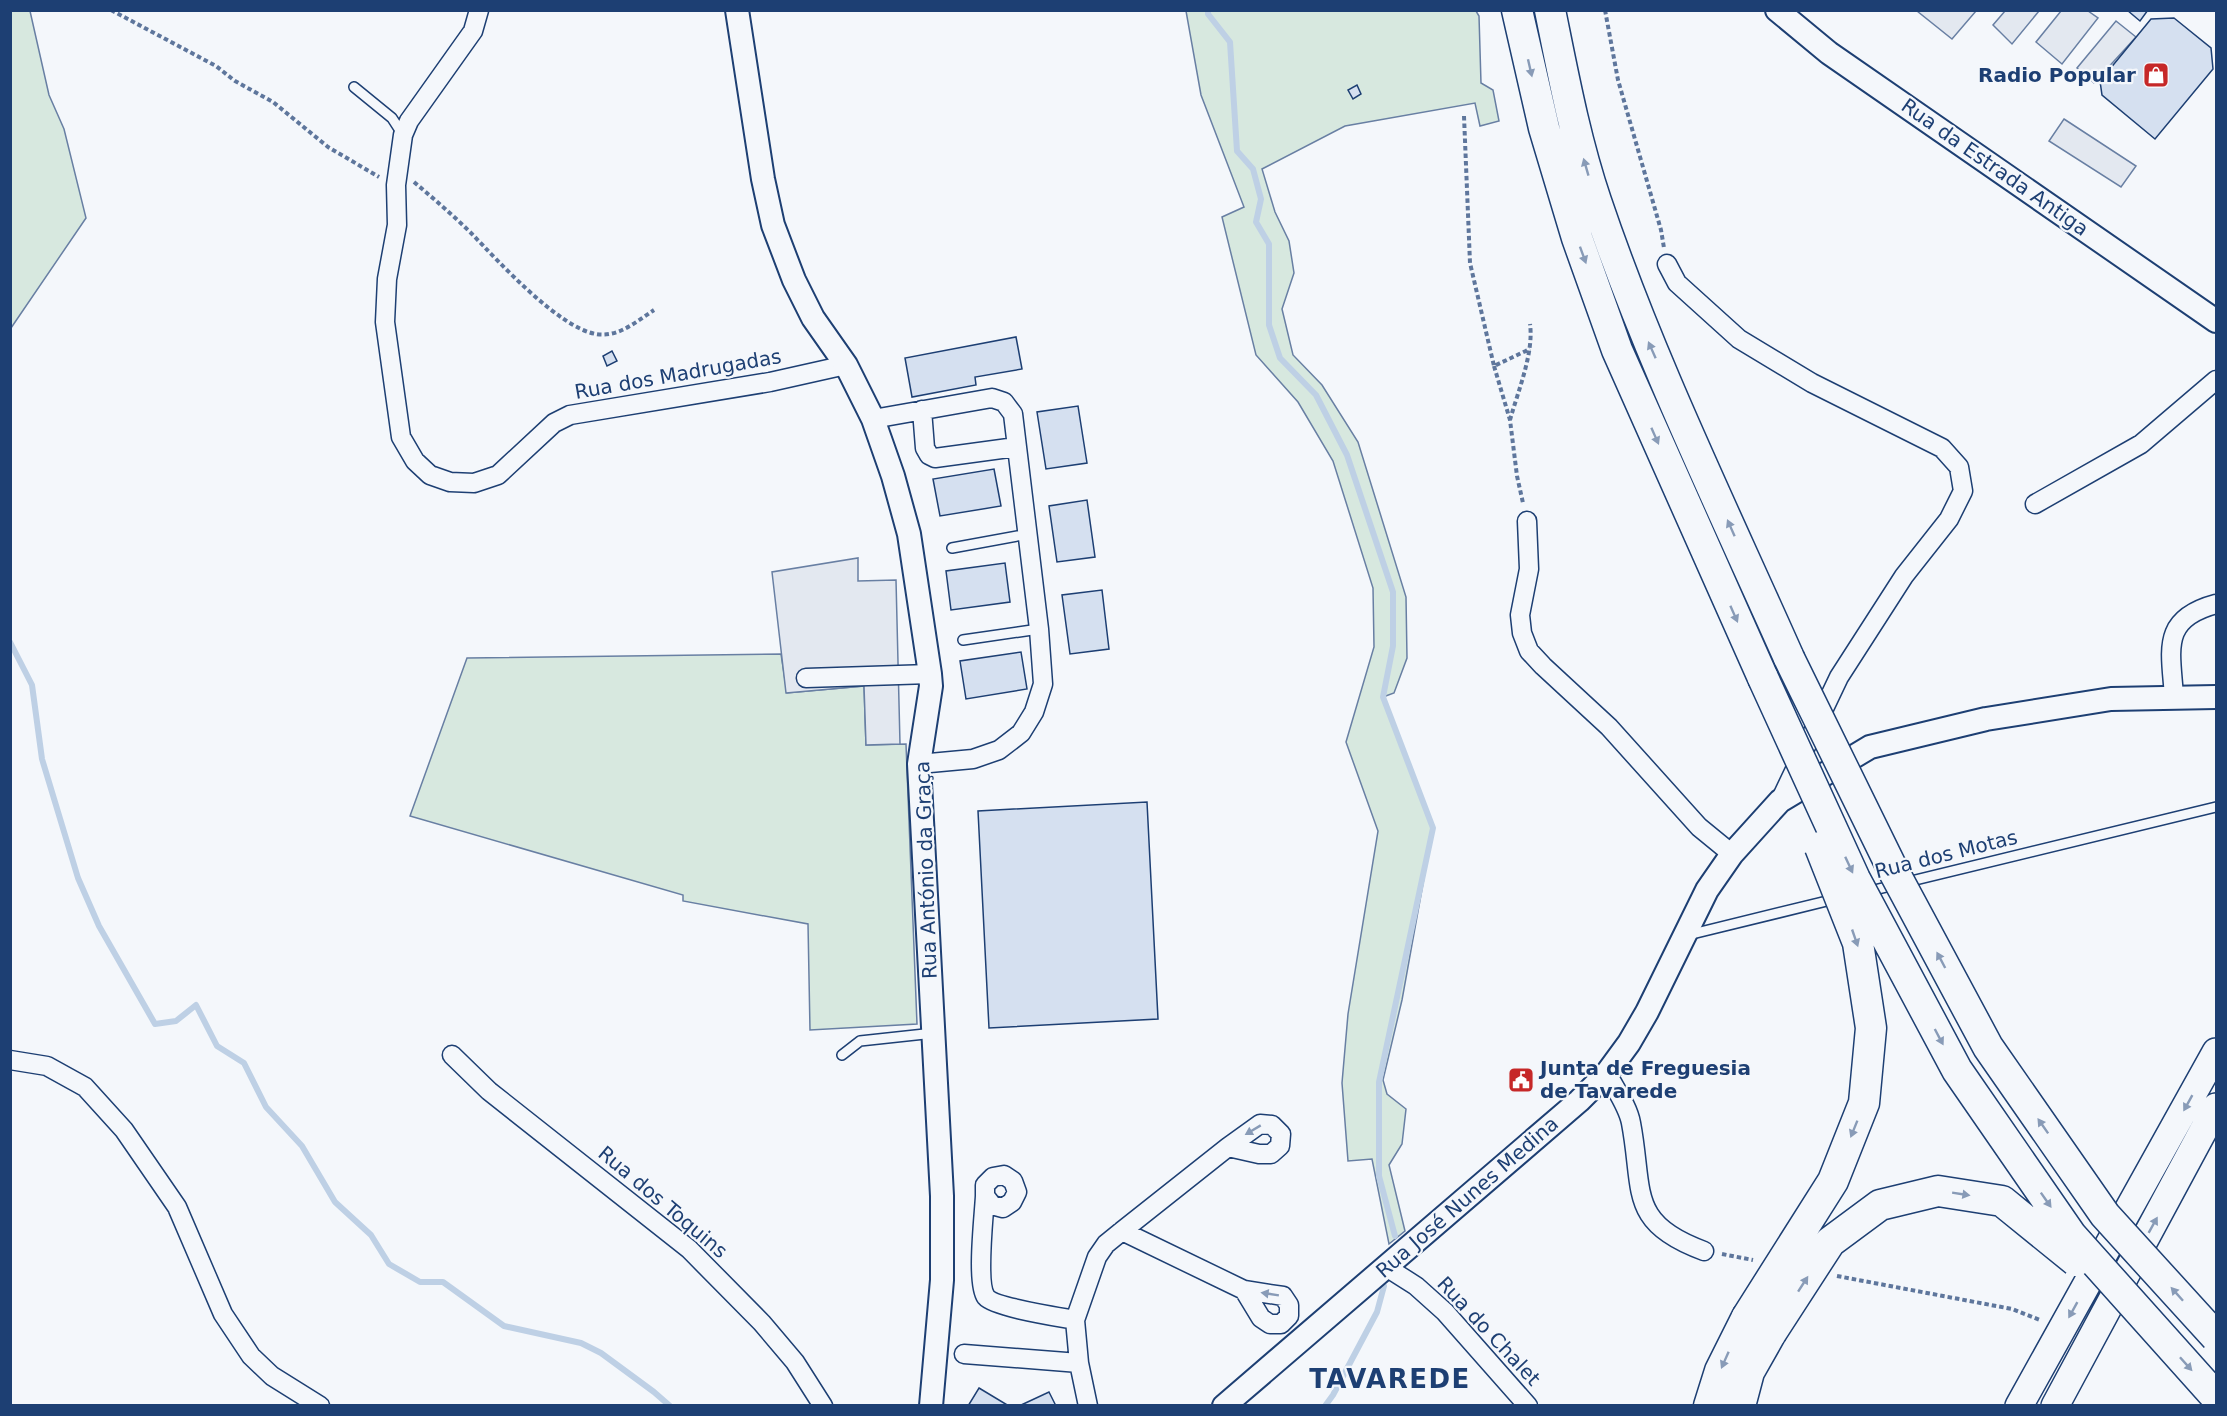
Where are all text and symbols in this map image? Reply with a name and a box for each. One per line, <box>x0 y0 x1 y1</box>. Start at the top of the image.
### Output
one-way arrow <box>1525 58 1535 77</box>
shop icon: Radio Popular <box>2141 60 2171 90</box>
place label: Radio Popular <box>1978 63 2136 87</box>
street label: Rua da Estrada Antiga <box>1897 93 2093 241</box>
one-way arrow <box>1581 158 1590 176</box>
one-way arrow <box>1579 246 1589 264</box>
one-way arrow <box>1647 341 1657 359</box>
street label: Rua dos Madrugadas <box>573 344 783 404</box>
one-way arrow <box>1651 427 1661 445</box>
one-way arrow <box>1726 519 1736 537</box>
one-way arrow <box>1730 606 1739 623</box>
street label: Rua António da Graça <box>910 761 942 979</box>
street label: Rua dos Motas <box>1872 825 2020 883</box>
one-way arrow <box>1844 856 1853 873</box>
one-way arrow <box>1851 929 1861 947</box>
one-way arrow <box>1936 951 1946 968</box>
one-way arrow <box>1934 1029 1944 1046</box>
place label: Junta de Freguesia de Tavarede <box>1538 1056 1751 1103</box>
public building icon: Junta de Freguesia de Tavarede <box>1506 1065 1536 1095</box>
one-way arrow <box>2183 1095 2193 1112</box>
street label: Rua José Nunes Medina <box>1371 1111 1563 1283</box>
one-way arrow <box>2037 1118 2049 1134</box>
one-way arrow <box>1849 1120 1858 1138</box>
one-way arrow <box>1245 1124 1262 1135</box>
street label: Rua dos Toquins <box>594 1141 732 1263</box>
one-way arrow <box>1952 1190 1971 1199</box>
one-way arrow <box>2040 1192 2051 1208</box>
one-way arrow <box>2148 1216 2158 1233</box>
street label: Rua do Chalet <box>1432 1272 1546 1391</box>
one-way arrow <box>1797 1276 1809 1292</box>
one-way arrow <box>2171 1287 2184 1302</box>
one-way arrow <box>1260 1289 1279 1298</box>
one-way arrow <box>2068 1302 2078 1319</box>
one-way arrow <box>1720 1352 1730 1370</box>
one-way arrow <box>2179 1356 2192 1371</box>
district label: TAVAREDE <box>1309 1364 1471 1394</box>

